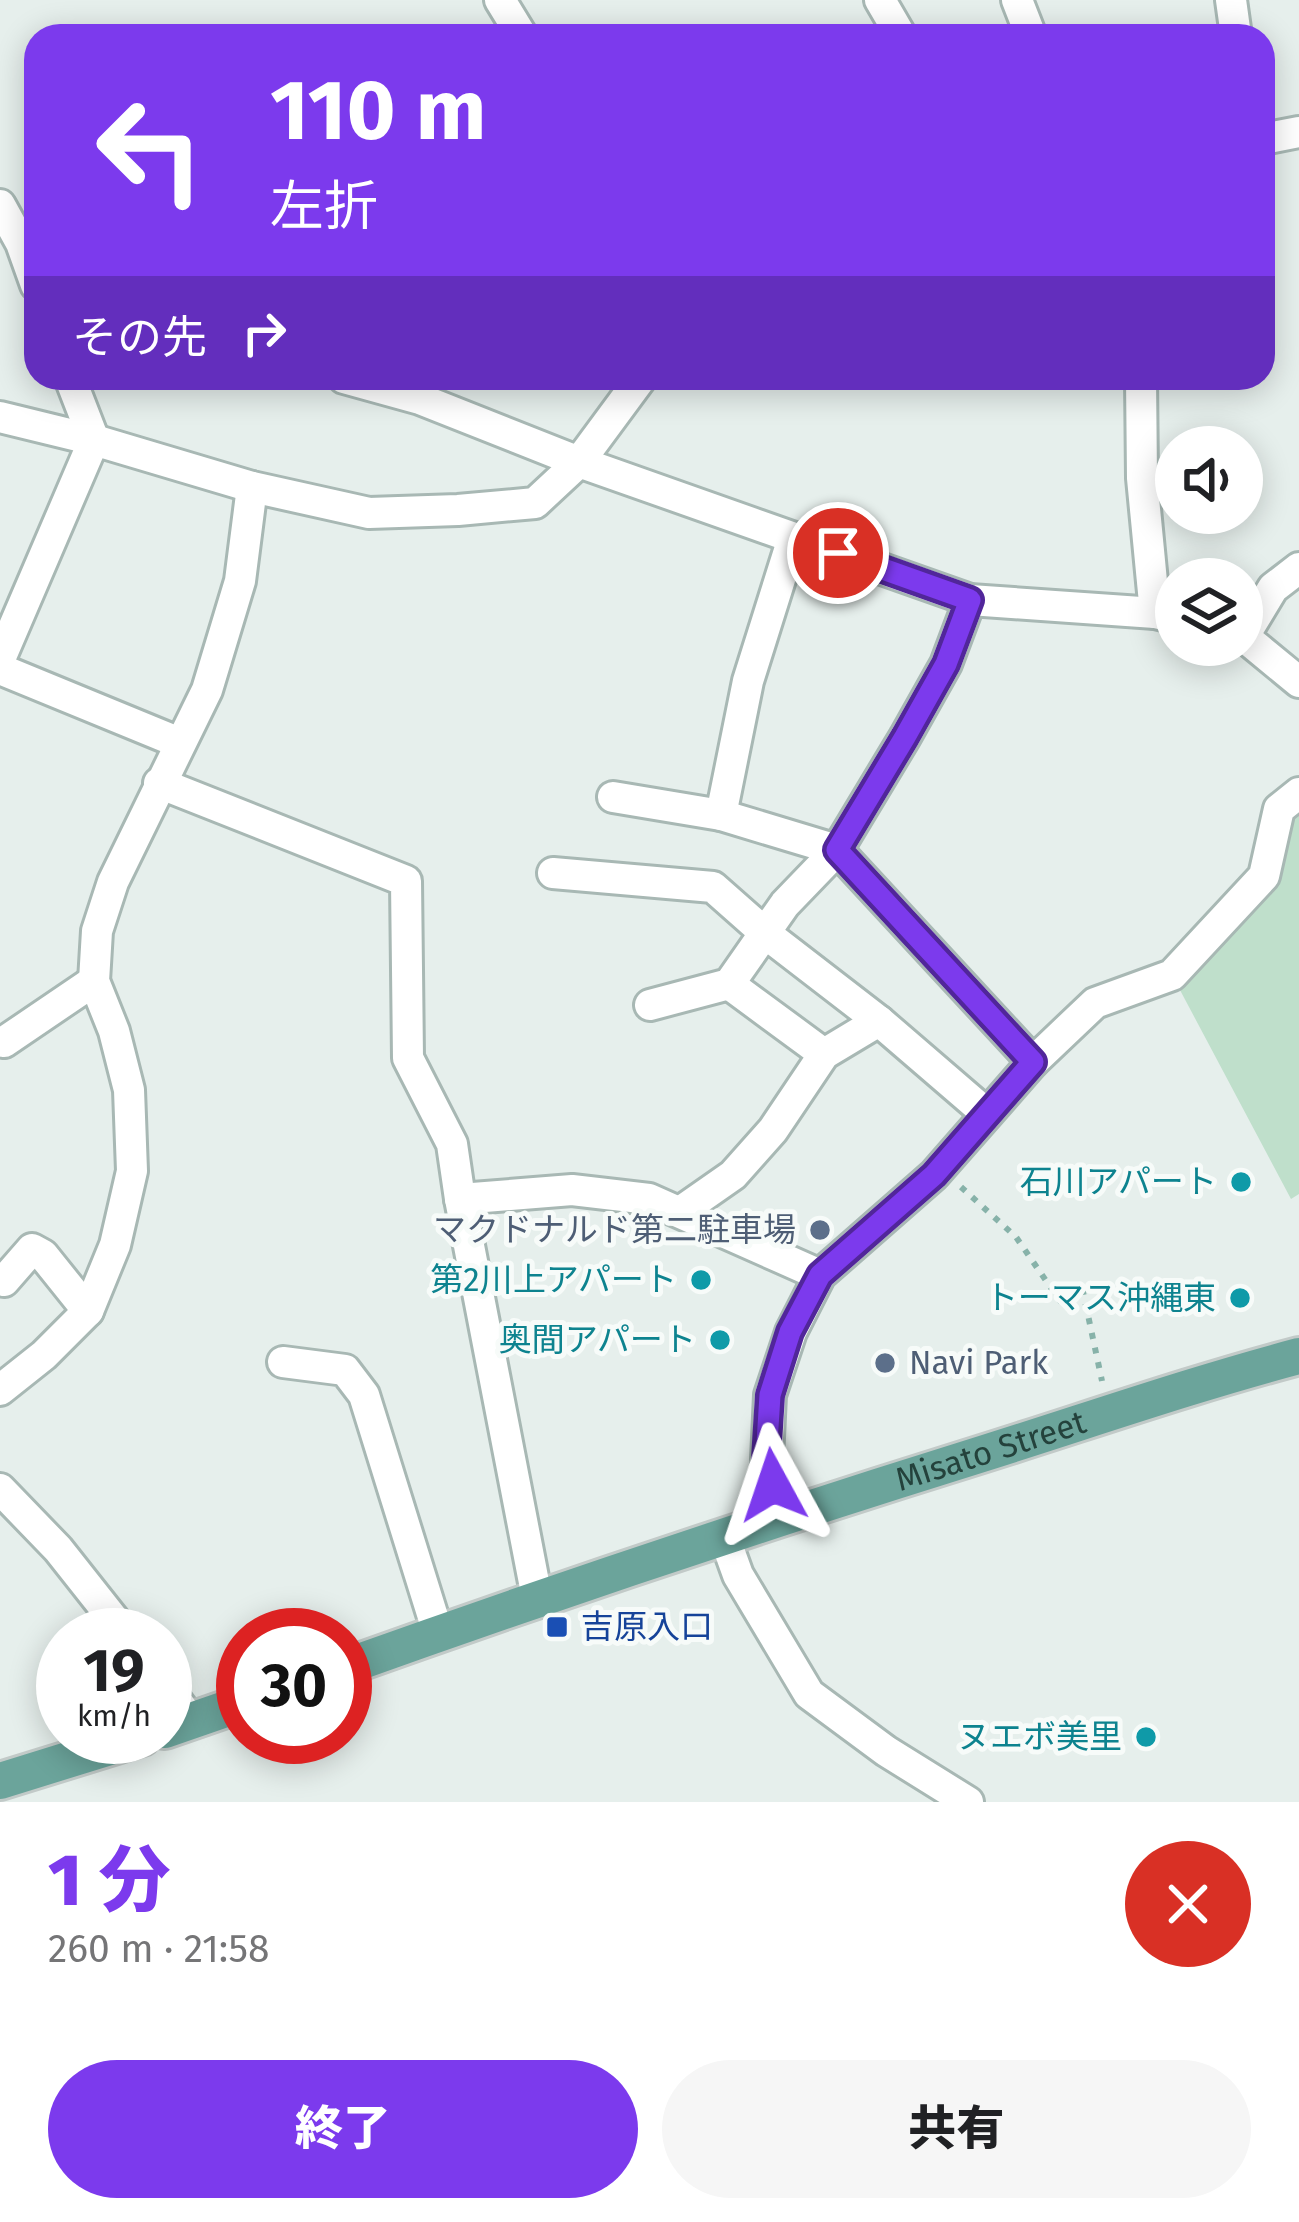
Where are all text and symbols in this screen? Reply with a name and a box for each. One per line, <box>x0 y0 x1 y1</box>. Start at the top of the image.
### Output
text: 110 m <box>270 60 486 161</box>
icon: left <box>72 72 228 228</box>
text: 左折 <box>270 175 378 239</box>
icon: right <box>231 300 297 366</box>
text: その先 <box>72 311 207 365</box>
map controls <box>1155 426 1263 666</box>
button: sound <box>1155 426 1263 534</box>
pin <box>787 502 889 604</box>
icon: arrive <box>805 520 871 586</box>
button: layers <box>1155 558 1263 666</box>
place label: 石川アパート <box>1020 1162 1217 1202</box>
marker: 石川アパート <box>1228 1169 1254 1195</box>
place label: マクドナルド第二駐車場 <box>433 1210 796 1250</box>
marker: マクドナルド第二駐車場 <box>807 1217 833 1243</box>
place label: 第2川上アパート <box>430 1260 677 1300</box>
marker: 第2川上アパート <box>688 1267 714 1293</box>
place label: トーマス沖縄東 <box>985 1278 1216 1318</box>
marker: トーマス沖縄東 <box>1227 1285 1253 1311</box>
place label: 奥間アパート <box>499 1320 696 1360</box>
marker: 奥間アパート <box>707 1327 733 1353</box>
place label: Navi Park <box>909 1343 1048 1383</box>
marker: Navi Park <box>872 1350 898 1376</box>
street label: Misato Street <box>891 1402 1091 1500</box>
position arrow <box>710 1422 836 1548</box>
place label: 吉原入口 <box>581 1607 713 1647</box>
speed limit sign: 30 <box>216 1608 372 1764</box>
marker: 吉原入口 <box>544 1614 570 1640</box>
text: 19 <box>83 1635 145 1707</box>
text: km/h <box>77 1698 151 1734</box>
place label: ヌエボ美里 <box>957 1717 1122 1757</box>
marker: ヌエボ美里 <box>1133 1724 1159 1750</box>
text: 1 分 <box>48 1838 170 1924</box>
button: close <box>1125 1841 1251 1967</box>
text: 260 m · 21:58 <box>48 1926 269 1972</box>
button: 終了 <box>48 2060 638 2198</box>
button: 共有 <box>662 2060 1251 2198</box>

